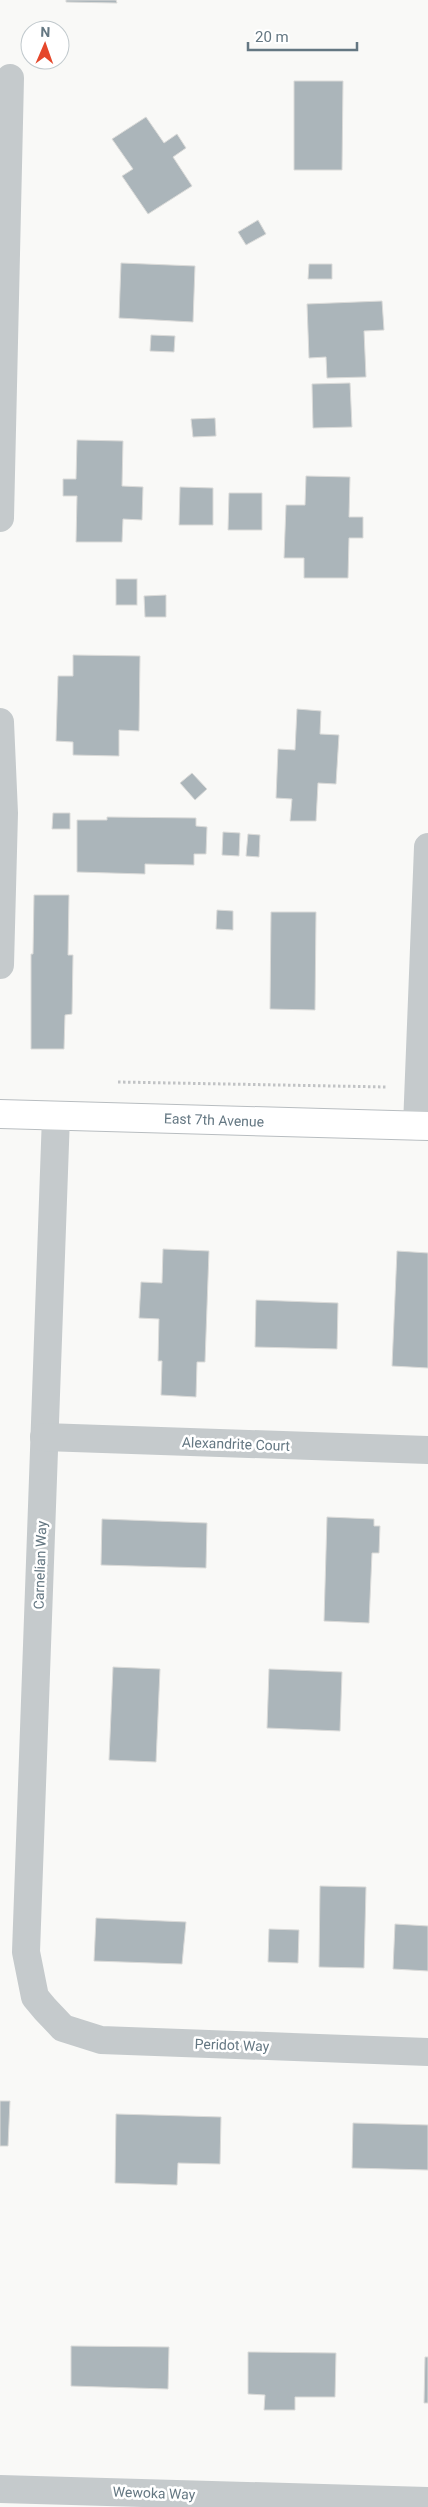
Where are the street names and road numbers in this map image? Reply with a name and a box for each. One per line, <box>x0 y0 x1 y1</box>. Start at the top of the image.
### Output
street label: East 7th Avenue <box>164 1110 264 1130</box>
street label: Alexandrite Court <box>182 1434 291 1454</box>
street label: Carnelian Way <box>30 1520 50 1610</box>
street label: Peridot Way <box>194 2036 270 2054</box>
street label: Wewoka Way <box>112 2484 196 2502</box>

